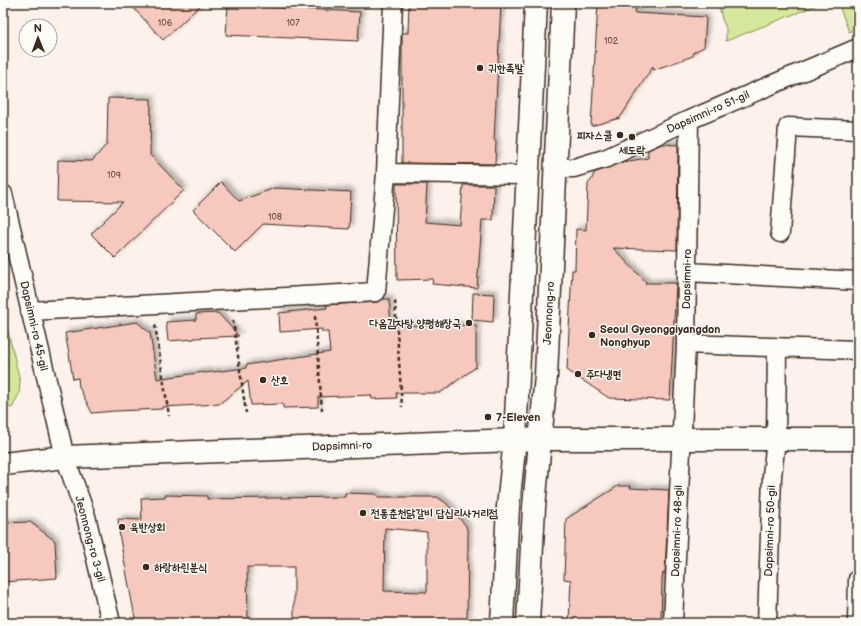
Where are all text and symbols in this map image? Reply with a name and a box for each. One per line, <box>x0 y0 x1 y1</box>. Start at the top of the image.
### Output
north arrow <box>18 18 58 58</box>
house number: 106 <box>158 18 173 29</box>
house number: 107 <box>286 18 300 29</box>
text: N <box>34 22 42 35</box>
house number: 102 <box>604 36 619 47</box>
place label: 귀한족발 <box>488 62 524 75</box>
marker: 귀한족발 <box>475 63 485 73</box>
street label: Dapsimni-ro 51-gil <box>665 88 751 136</box>
place label: 피자스쿨 <box>577 129 612 142</box>
marker: 피자스쿨 <box>615 130 625 140</box>
marker: 세도락 <box>627 132 637 142</box>
place label: 세도락 <box>619 144 645 157</box>
house number: 109 <box>107 170 121 181</box>
house number: 108 <box>268 212 282 223</box>
street label: Dapsimni-ro <box>680 249 694 309</box>
street label: Dapsimni-ro 45-gil <box>17 280 51 372</box>
street label: Jeonnong-ro <box>541 281 557 345</box>
place label: 다옴감자탕 양평해장국 <box>370 317 461 330</box>
marker: 다옴감자탕 양평해장국 <box>464 318 474 328</box>
place label: Seoul Gyeonggiyangdon Nonghyup <box>600 323 720 349</box>
marker: Seoul Gyeonggiyangdon Nonghyup <box>587 330 597 340</box>
place label: 주다냉면 <box>586 368 622 381</box>
marker: 주다냉면 <box>573 369 583 379</box>
place label: 산호 <box>271 374 289 387</box>
marker: 산호 <box>258 375 268 385</box>
place label: 7-Eleven <box>496 411 540 424</box>
marker: 7-Eleven <box>483 412 493 422</box>
street label: Dapsimni-ro <box>312 438 372 454</box>
street label: Dapsimni-ro 48-gil <box>669 485 685 577</box>
street label: Dapsimni-ro 50-gil <box>762 485 778 577</box>
street label: Jeonnong-ro 3-gil <box>72 494 108 584</box>
place label: 전통춘천닭갈비 답십리사거리점 <box>370 507 498 520</box>
marker: 전통춘천닭갈비 답십리사거리점 <box>358 508 368 518</box>
place label: 육반상회 <box>130 521 166 534</box>
marker: 육반상회 <box>117 522 127 532</box>
place label: 하랑하린분식 <box>154 561 207 574</box>
marker: 하랑하린분식 <box>141 562 151 572</box>

